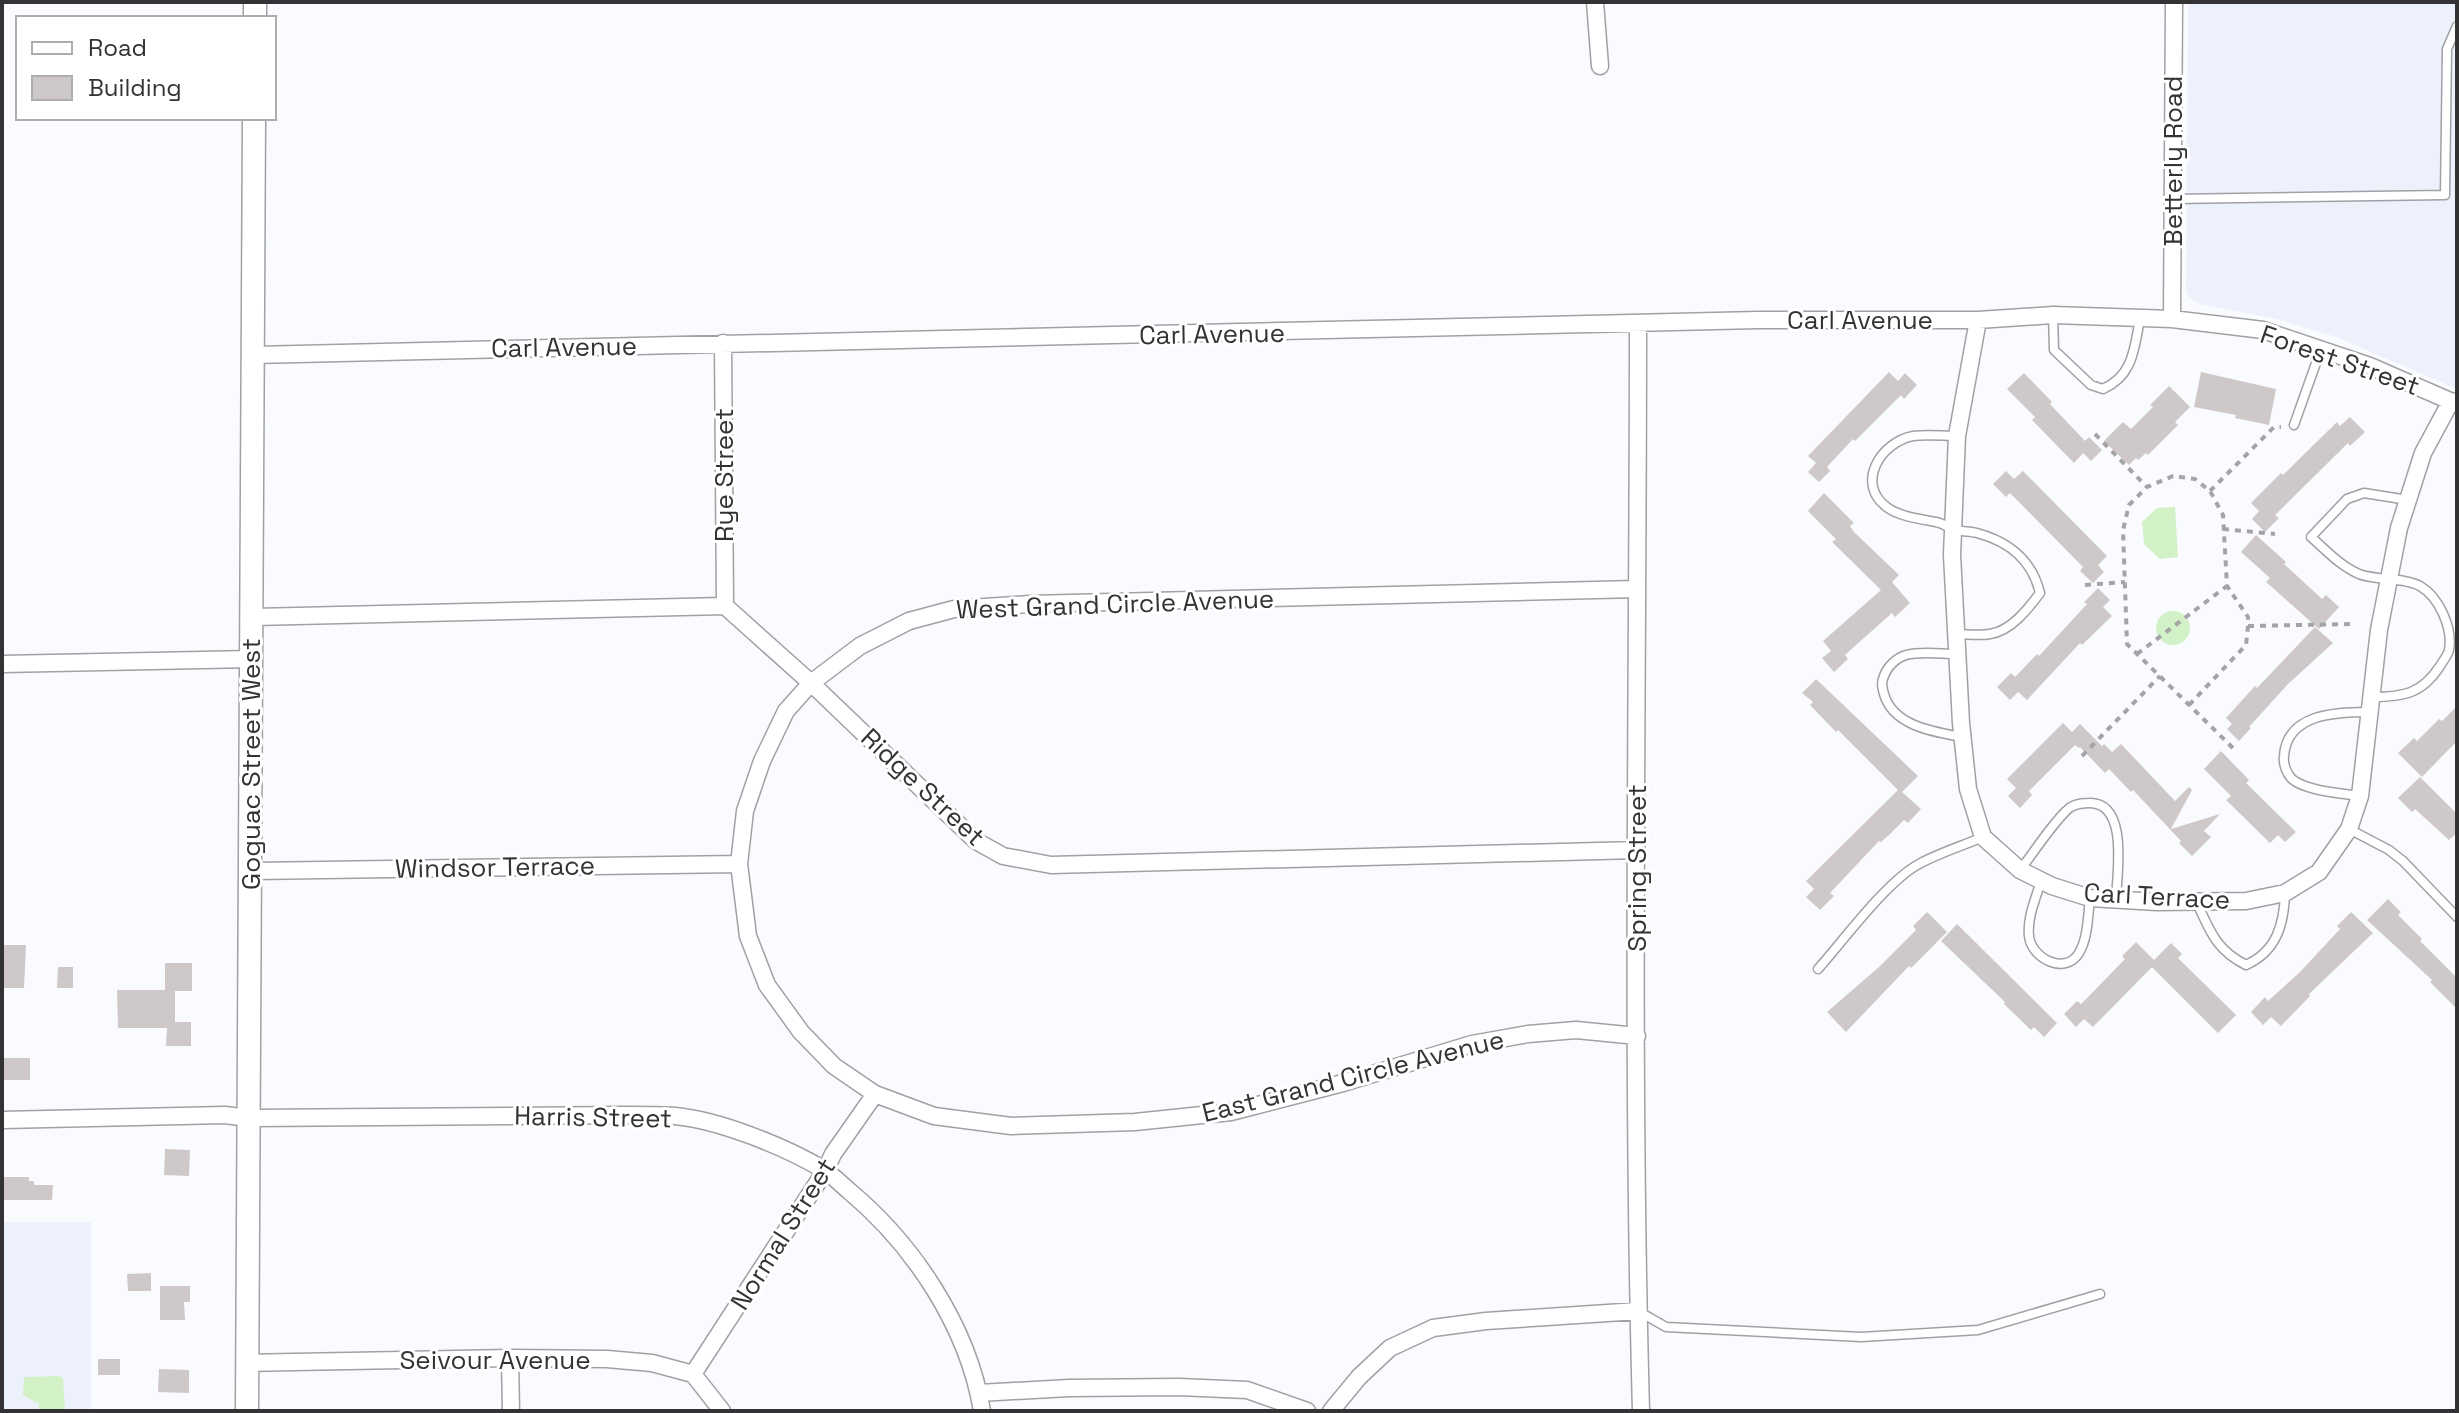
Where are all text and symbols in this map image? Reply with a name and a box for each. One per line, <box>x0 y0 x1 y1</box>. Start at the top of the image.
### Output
legend <box>16 16 276 120</box>
text: Road <box>88 32 147 63</box>
text: Building <box>88 72 182 103</box>
street label: Betterly Road <box>2156 76 2190 246</box>
street label: Carl Avenue <box>1787 303 1933 337</box>
street label: Carl Avenue <box>1139 316 1285 352</box>
street label: Forest Street <box>2256 317 2424 403</box>
street label: Carl Avenue <box>491 329 637 365</box>
street label: Rye Street <box>707 408 741 542</box>
street label: West Grand Circle Avenue <box>955 581 1275 627</box>
street label: Goguac Street West <box>234 638 268 890</box>
street label: Ridge Street <box>854 721 992 853</box>
street label: Spring Street <box>1620 784 1654 952</box>
street label: Windsor Terrace <box>395 848 595 886</box>
street label: Carl Terrace <box>2083 875 2231 917</box>
street label: East Grand Circle Avenue <box>1198 1022 1508 1130</box>
street label: Harris Street <box>514 1099 672 1135</box>
street label: Normal Street <box>723 1152 843 1316</box>
street label: Seivour Avenue <box>399 1343 591 1377</box>

